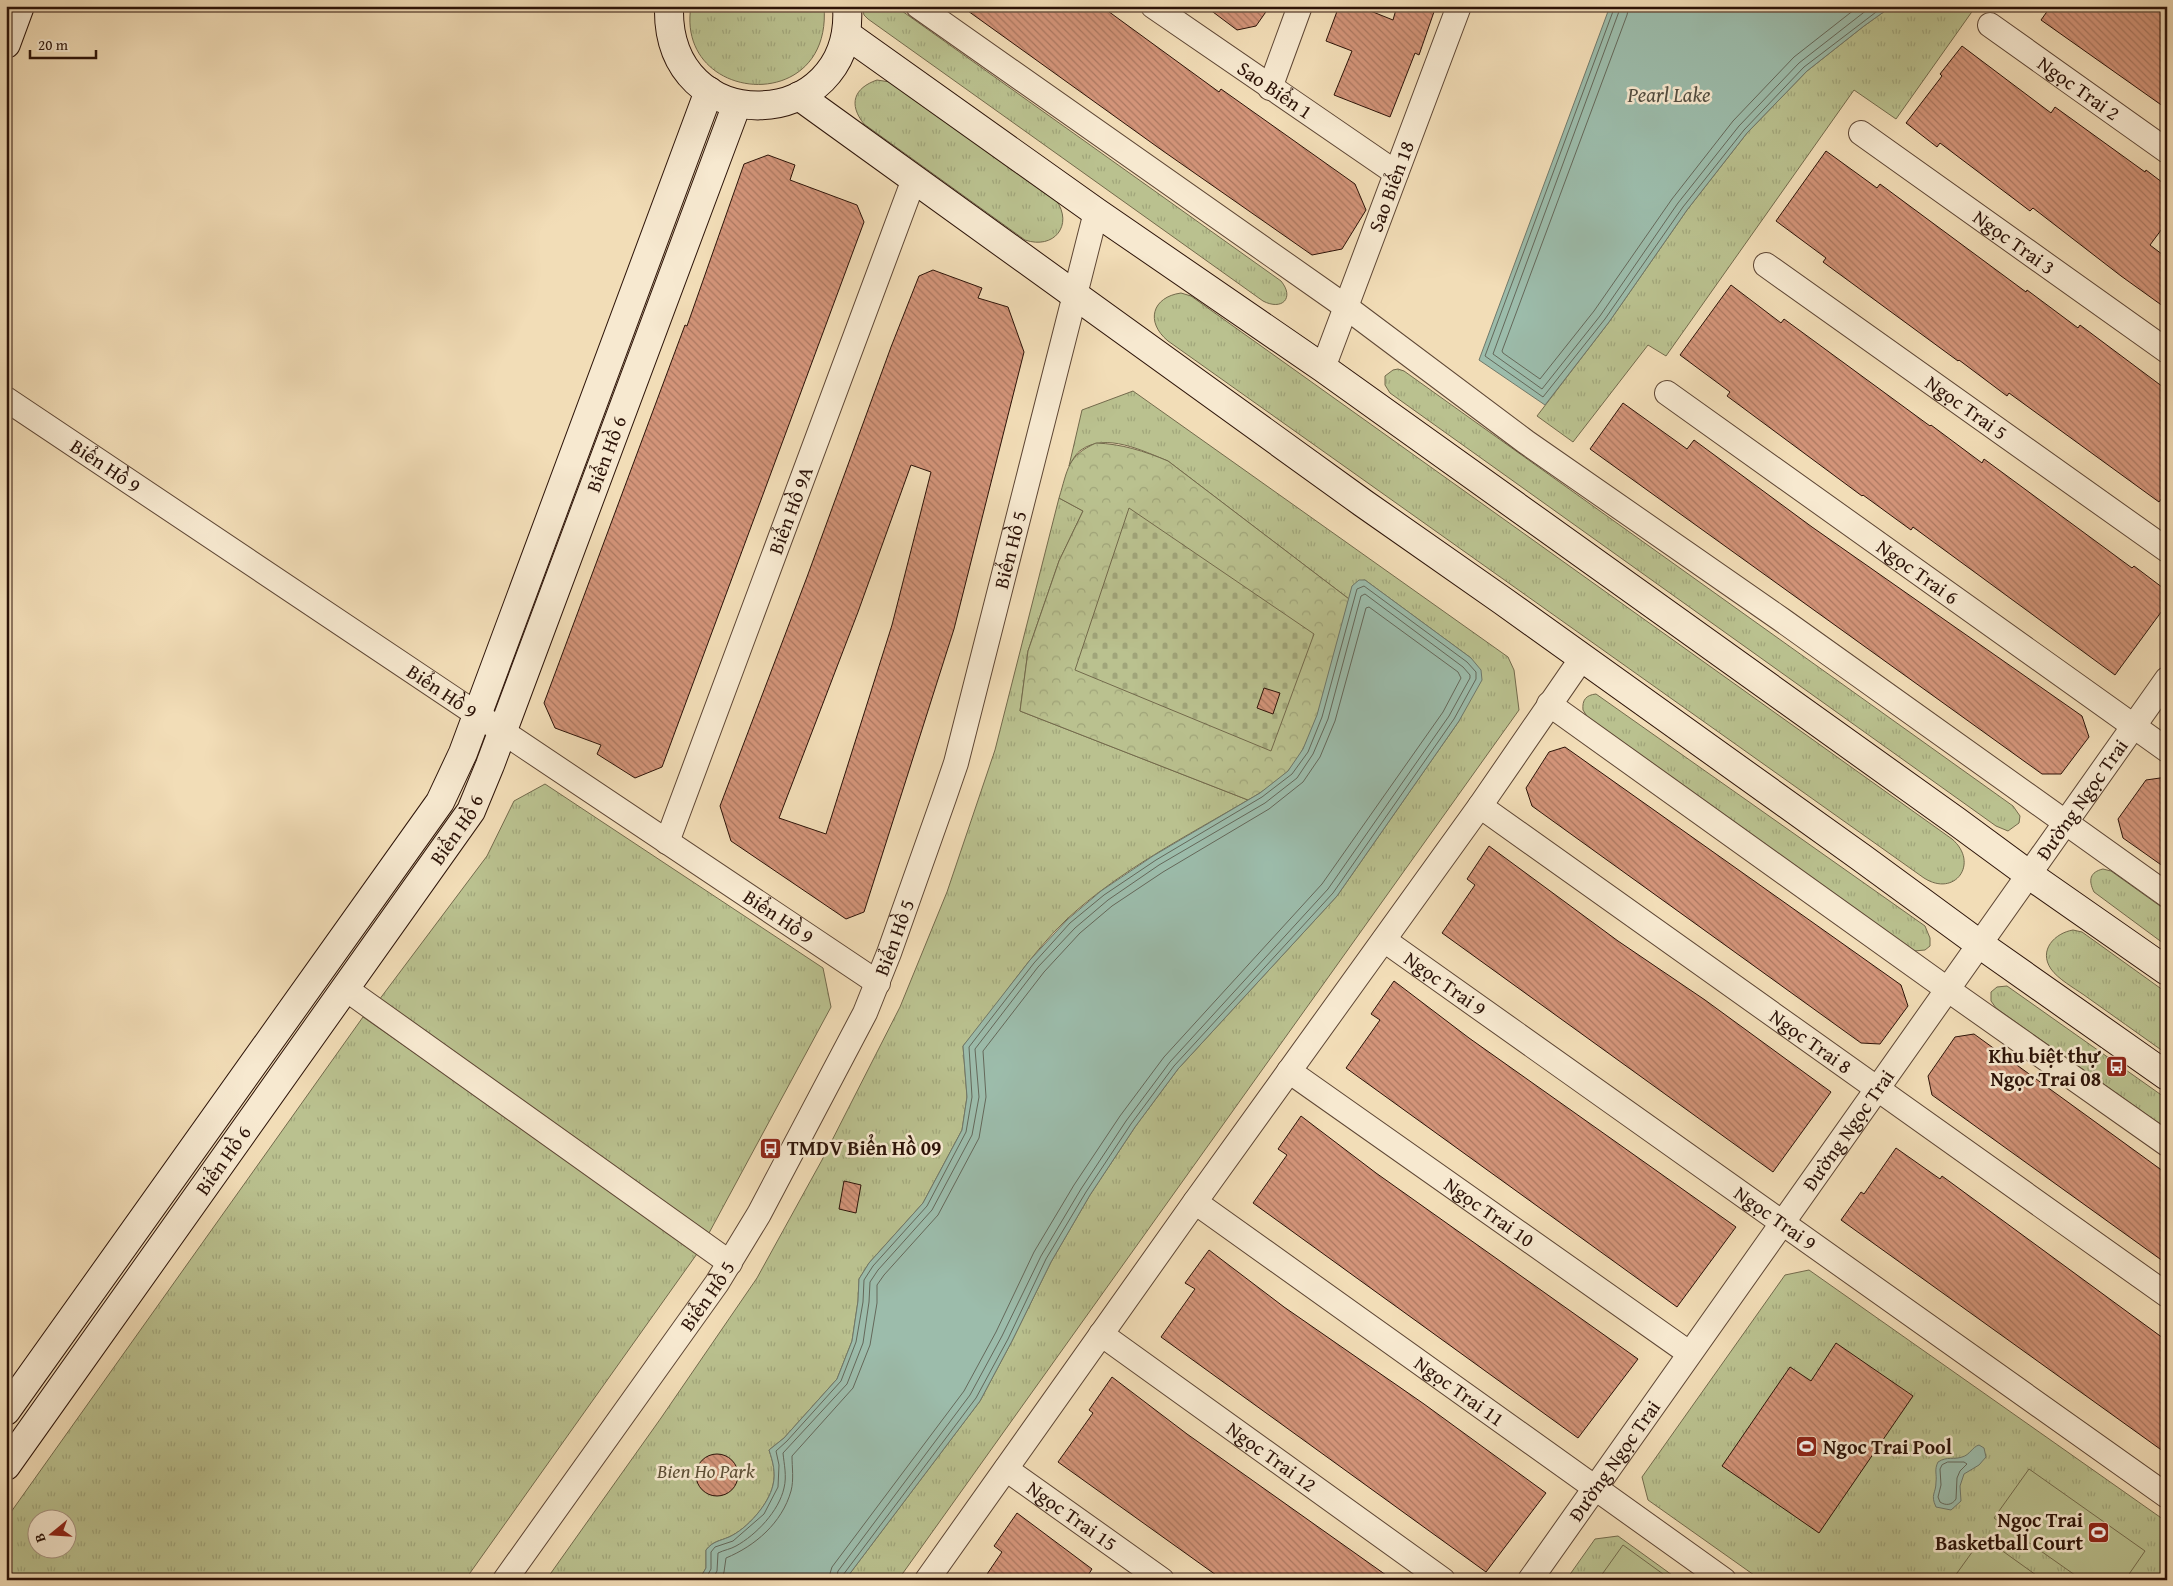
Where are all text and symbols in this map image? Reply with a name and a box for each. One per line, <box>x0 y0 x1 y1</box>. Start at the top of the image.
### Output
scale bar <box>30 28 96 60</box>
text: 20 m <box>38 34 69 55</box>
street label: Ngọc Trai 2 <box>2032 48 2126 127</box>
street label: Sao Biển 1 <box>1232 53 1319 126</box>
water label: Pearl Lake <box>1627 79 1710 110</box>
street label: Sao Biển 18 <box>1360 137 1421 236</box>
street label: Ngọc Trai 3 <box>1967 202 2061 281</box>
street label: Ngọc Trai 5 <box>1920 368 2014 446</box>
street label: Biển Hồ 6 <box>578 412 633 496</box>
street label: Biển Hồ 9 <box>65 431 147 500</box>
street label: Biển Hồ 9A <box>761 462 820 558</box>
street label: Biển Hồ 5 <box>986 508 1034 592</box>
street label: Ngọc Trai 6 <box>1871 532 1965 611</box>
street label: Biển Hồ 9 <box>401 657 484 725</box>
street label: Đường Ngọc Trai <box>2029 732 2135 866</box>
street label: Biển Hồ 6 <box>422 790 490 871</box>
street label: Biển Hồ 9 <box>738 882 820 950</box>
street label: Biển Hồ 5 <box>866 895 921 980</box>
street label: Ngọc Trai 9 <box>1398 944 1493 1022</box>
street label: Ngọc Trai 8 <box>1764 1002 1858 1080</box>
place label: Khu biệt thự Ngọc Trai 08 <box>1988 1041 2101 1093</box>
bus stop icon: Khu biệt thự Ngọc Trai 08 <box>2105 1055 2129 1079</box>
street label: Đường Ngọc Trai <box>1795 1063 1901 1196</box>
street label: Biển Hồ 6 <box>188 1119 258 1201</box>
place label: TMDV Biển Hồ 09 <box>787 1133 941 1162</box>
bus stop icon: TMDV Biển Hồ 09 <box>759 1136 783 1160</box>
street label: Ngọc Trai 10 <box>1438 1170 1541 1254</box>
street label: Ngọc Trai 9 <box>1729 1178 1823 1257</box>
street label: Biển Hồ 5 <box>672 1255 741 1336</box>
street label: Ngọc Trai 11 <box>1409 1348 1511 1433</box>
street label: Đường Ngọc Trai <box>1561 1394 1667 1527</box>
street label: Ngọc Trai 12 <box>1221 1414 1323 1499</box>
place label: Ngoc Trai Pool <box>1823 1432 1952 1461</box>
sports icon: Ngoc Trai Pool <box>1795 1435 1819 1459</box>
park label: Bien Ho Park <box>656 1456 756 1485</box>
street label: Ngọc Trai 15 <box>1021 1473 1123 1558</box>
place label: Ngọc Trai Basketball Court <box>1935 1505 2083 1557</box>
north arrow <box>28 1508 78 1558</box>
sports icon: Ngọc Trai Basketball Court <box>2087 1520 2111 1544</box>
text: B <box>29 1531 50 1545</box>

